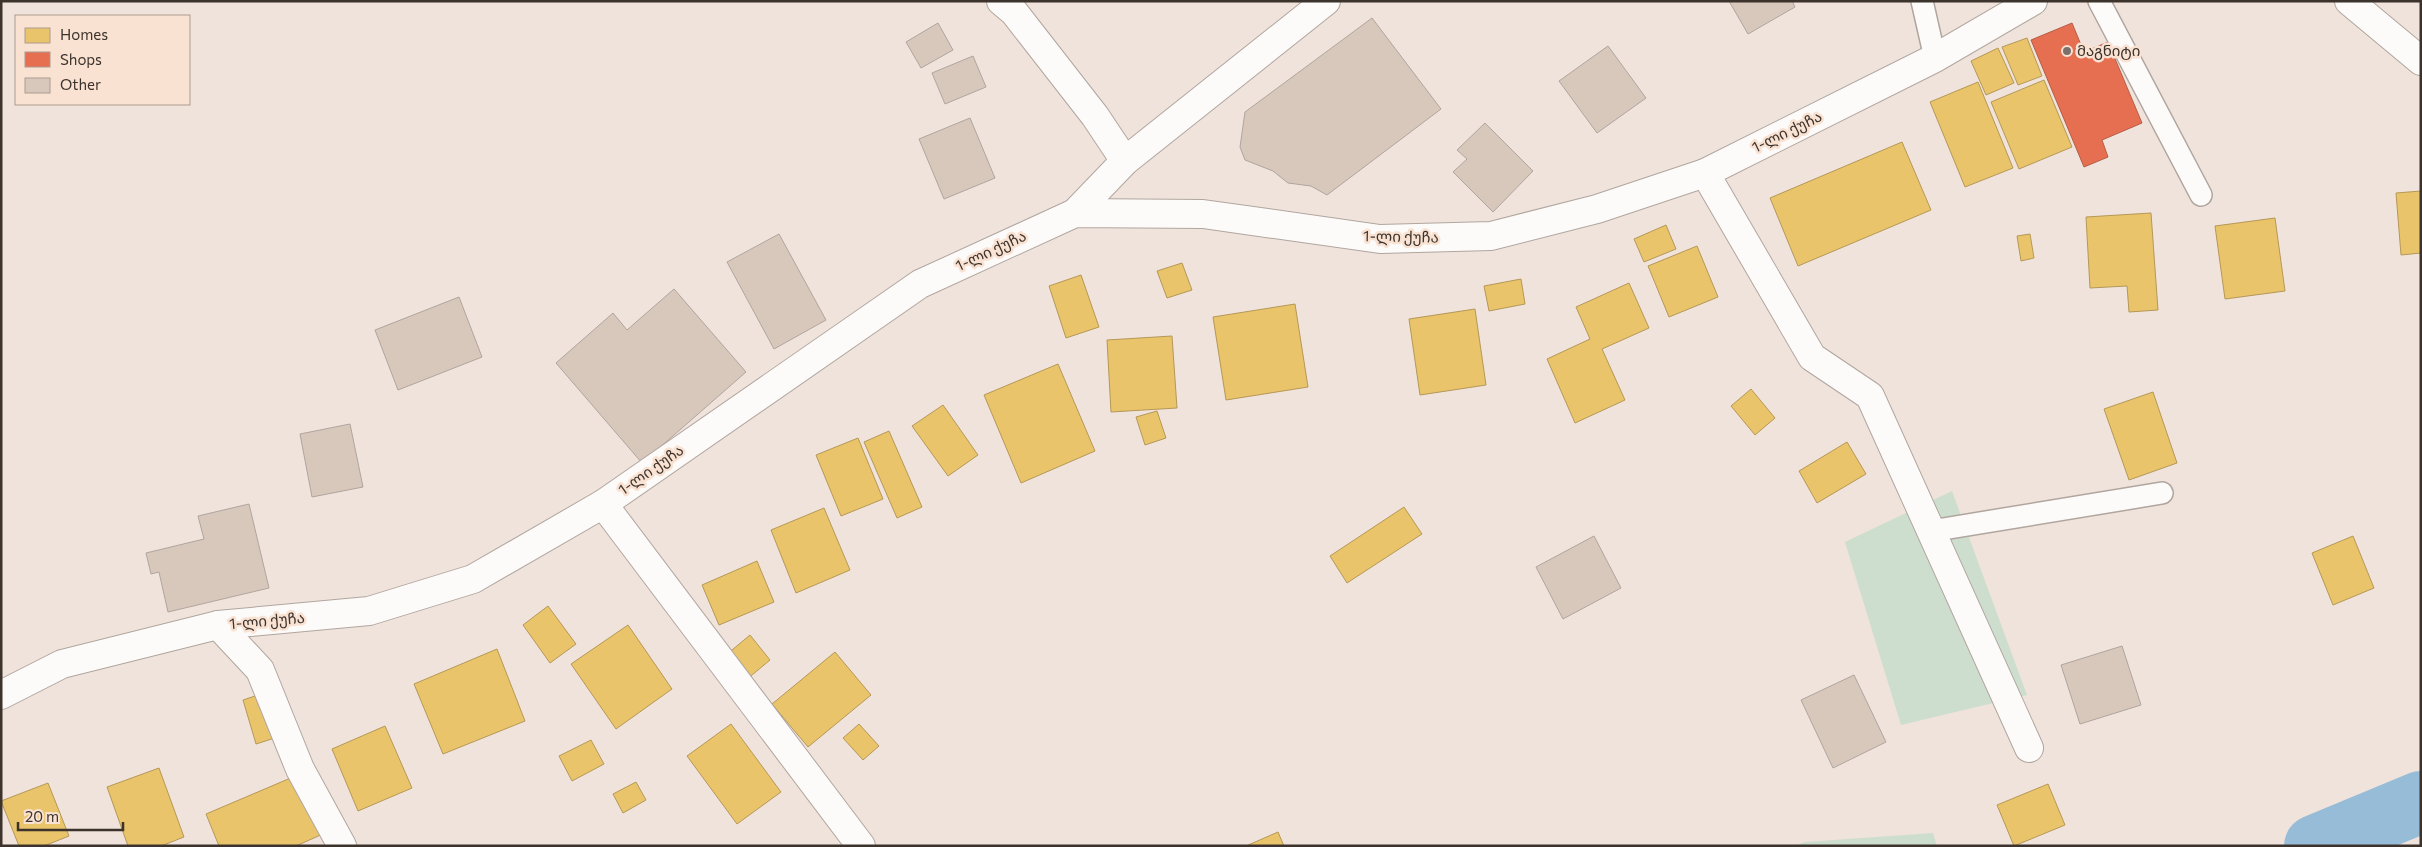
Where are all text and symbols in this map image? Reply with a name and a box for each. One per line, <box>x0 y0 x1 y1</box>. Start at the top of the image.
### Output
legend <box>15 15 190 105</box>
text: Homes <box>60 25 108 43</box>
place label: მაგნიტი <box>2077 41 2140 60</box>
marker: მაგნიტი <box>2061 45 2073 57</box>
text: Shops <box>60 50 102 68</box>
text: Other <box>60 75 101 93</box>
street label: 1-ლი ქუჩა <box>1749 106 1825 157</box>
street label: 1-ლი ქუჩა <box>953 226 1029 275</box>
street label: 1-ლი ქუჩა <box>1363 226 1439 247</box>
street label: 1-ლი ქუჩა <box>614 440 687 499</box>
street label: 1-ლი ქუჩა <box>228 608 305 633</box>
scale bar <box>18 800 122 832</box>
text: 20 m <box>25 807 59 825</box>

